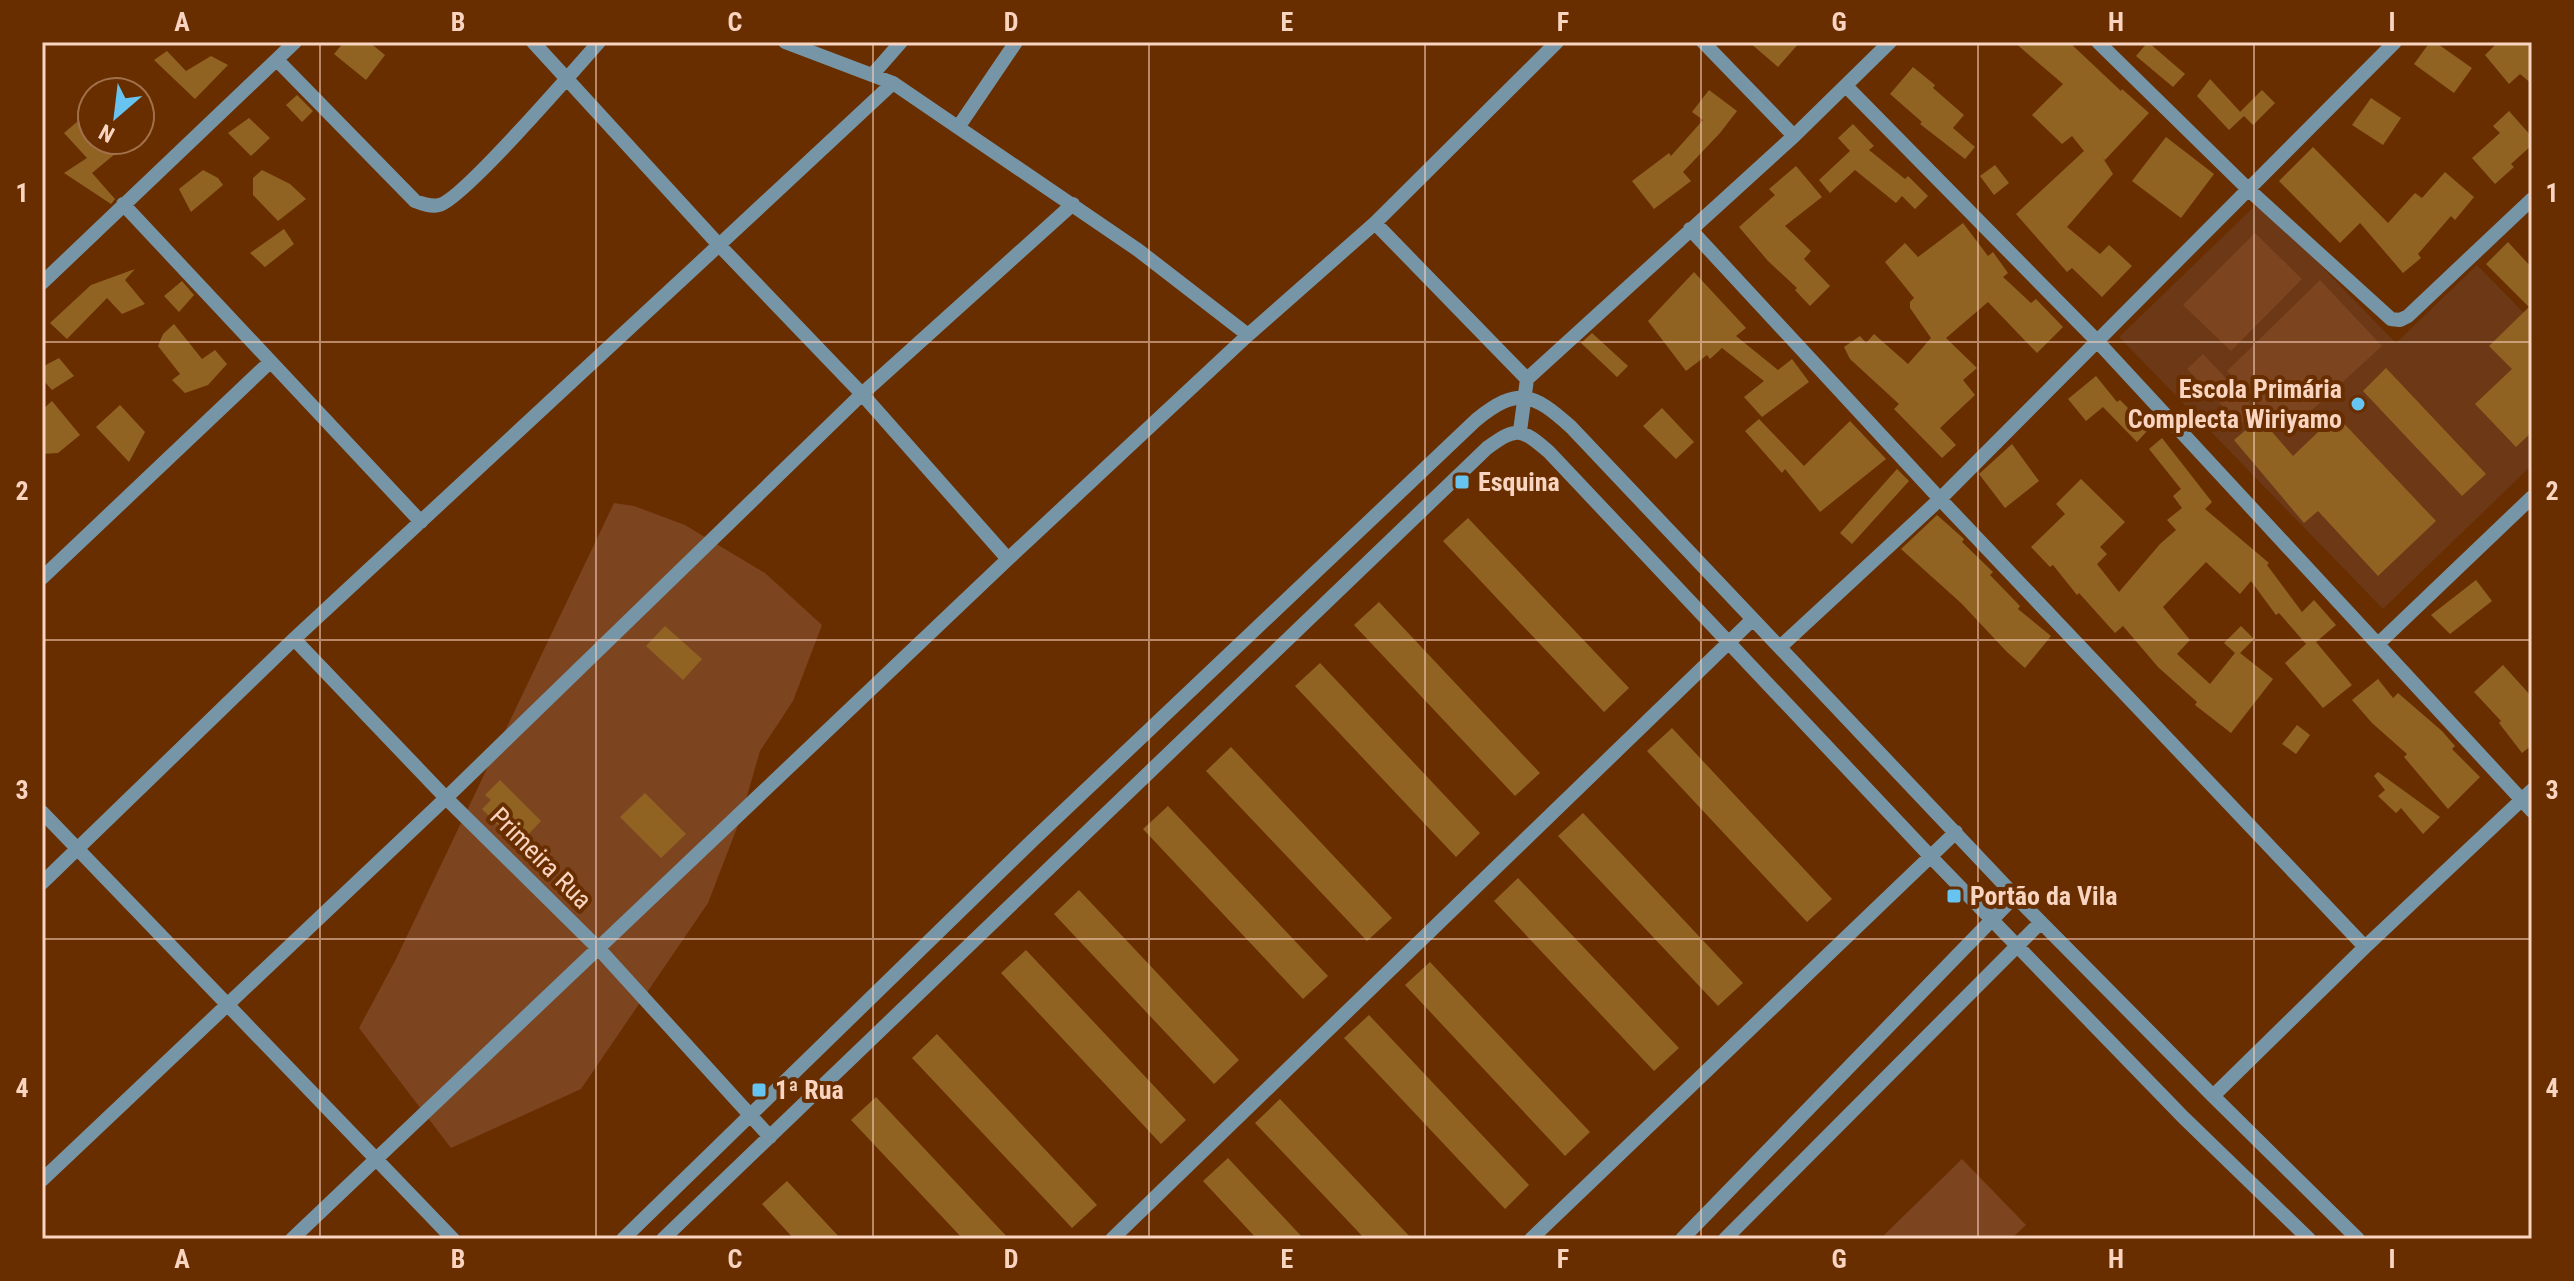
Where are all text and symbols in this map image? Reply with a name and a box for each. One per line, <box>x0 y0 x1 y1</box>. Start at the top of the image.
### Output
text: A <box>174 7 190 37</box>
text: B <box>451 7 465 37</box>
text: C <box>728 7 743 37</box>
text: D <box>1004 7 1018 37</box>
text: E <box>1281 7 1294 37</box>
text: F <box>1557 7 1569 37</box>
text: G <box>1831 7 1847 37</box>
text: H <box>2108 7 2124 37</box>
text: I <box>2388 7 2396 37</box>
north arrow <box>76 76 156 156</box>
text: N <box>95 119 119 147</box>
text: 1 <box>15 178 29 208</box>
text: 1 <box>2545 178 2559 208</box>
place label: Escola Primária Complecta Wiriyamo <box>2128 374 2342 434</box>
marker: Escola Primária Complecta Wiriyamo <box>2349 395 2367 413</box>
place label: Esquina <box>1478 467 1560 497</box>
marker: Esquina <box>1453 473 1471 491</box>
text: 2 <box>15 476 29 506</box>
text: 2 <box>2545 476 2559 506</box>
text: 3 <box>15 775 29 805</box>
text: 3 <box>2545 775 2559 805</box>
street label: Primeira Rua <box>484 801 598 915</box>
place label: Portão da Vila <box>1970 881 2117 911</box>
marker: Portão da Vila <box>1945 887 1963 905</box>
text: 4 <box>15 1073 29 1103</box>
text: 4 <box>2545 1073 2559 1103</box>
place label: 1ª Rua <box>775 1075 844 1105</box>
marker: 1ª Rua <box>750 1081 768 1099</box>
text: A <box>174 1244 190 1274</box>
text: B <box>451 1244 465 1274</box>
text: C <box>728 1244 743 1274</box>
text: D <box>1004 1244 1018 1274</box>
text: E <box>1281 1244 1294 1274</box>
text: F <box>1557 1244 1569 1274</box>
text: G <box>1831 1244 1847 1274</box>
text: H <box>2108 1244 2124 1274</box>
text: I <box>2388 1244 2396 1274</box>

